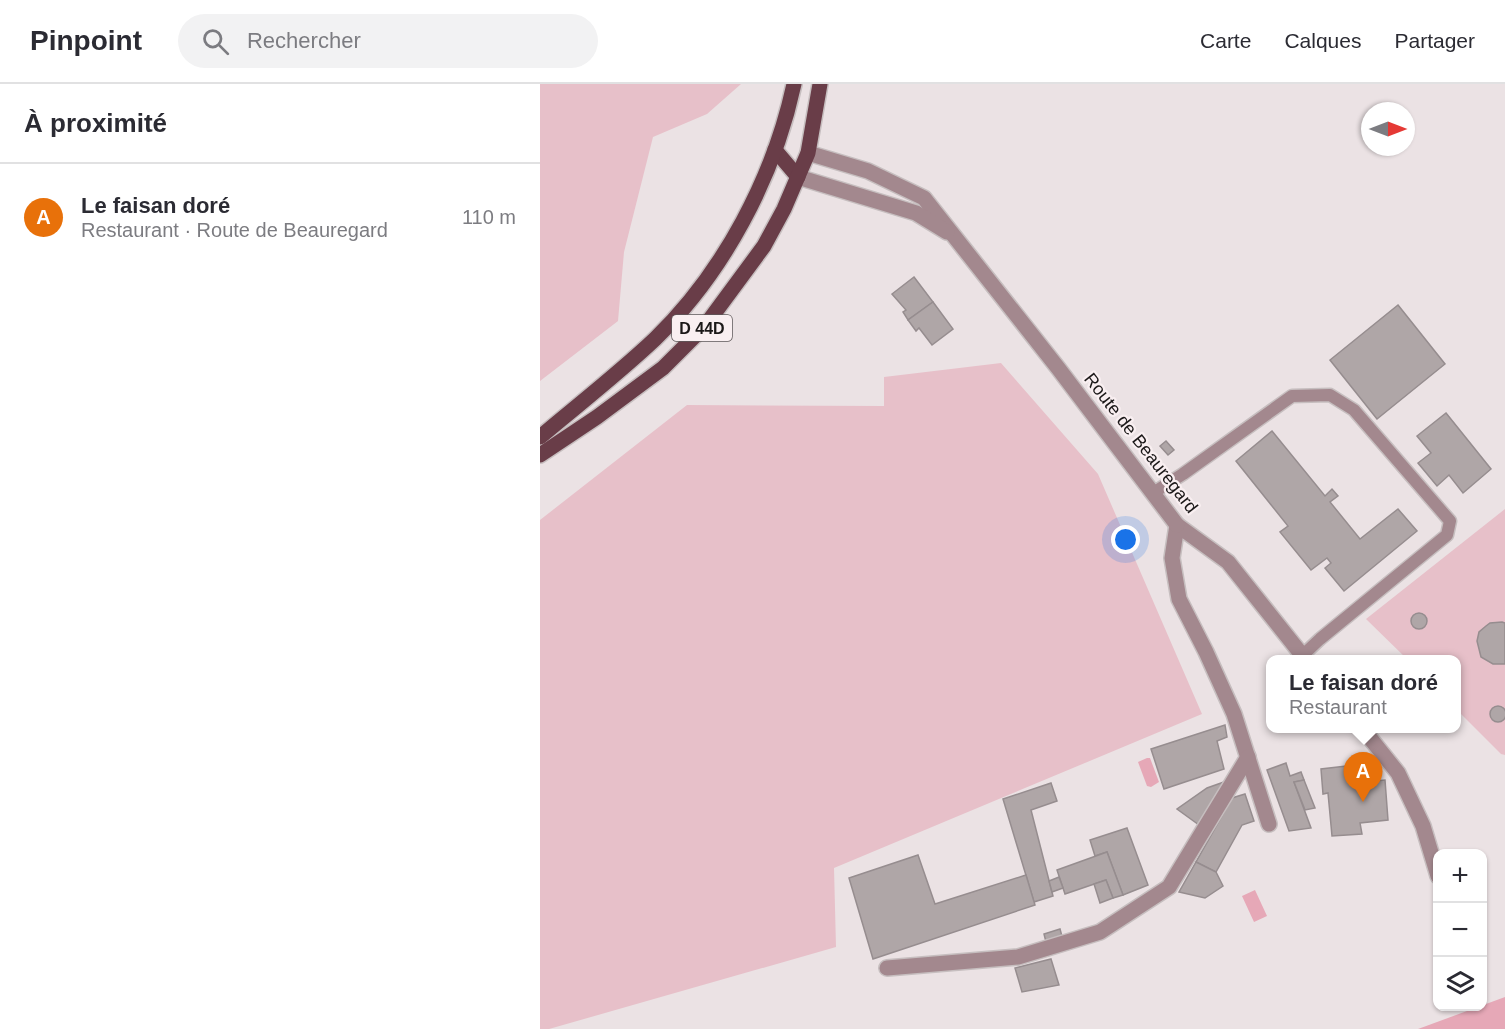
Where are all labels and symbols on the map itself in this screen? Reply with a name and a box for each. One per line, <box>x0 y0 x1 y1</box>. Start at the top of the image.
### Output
north arrow <box>1361 102 1415 156</box>
road number: D 44D <box>672 315 732 341</box>
street label: Route de Beauregard <box>1080 369 1202 517</box>
your location <box>1111 525 1140 554</box>
pin: A <box>1344 752 1382 802</box>

